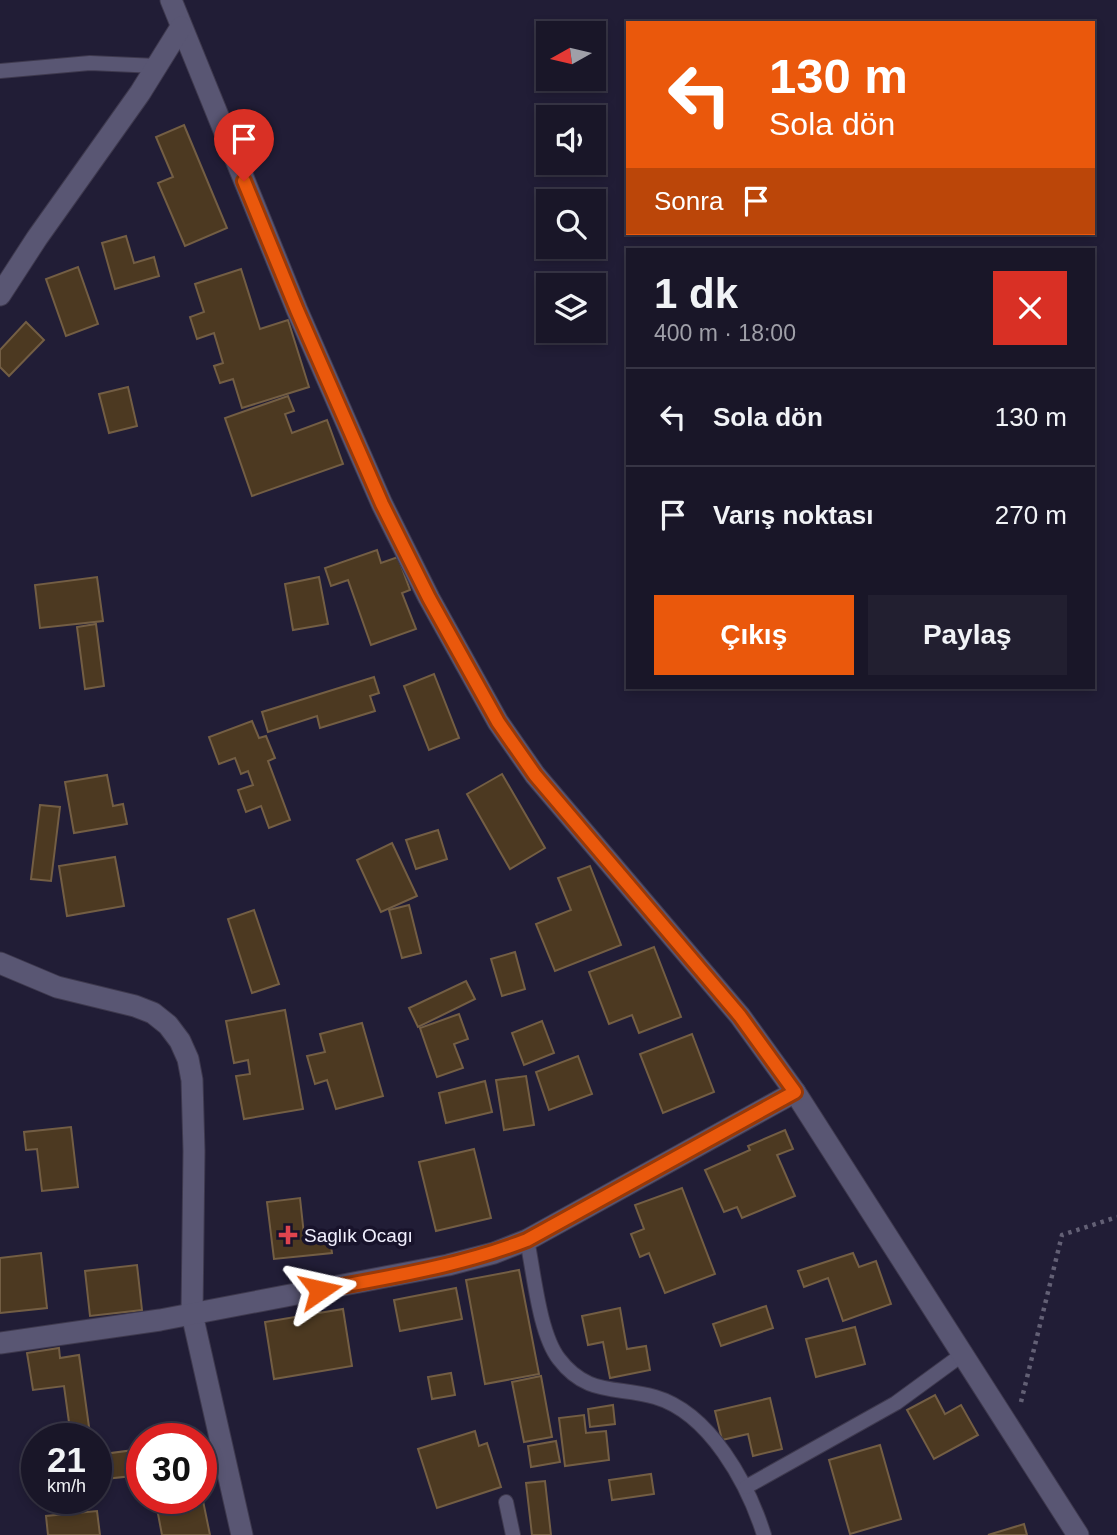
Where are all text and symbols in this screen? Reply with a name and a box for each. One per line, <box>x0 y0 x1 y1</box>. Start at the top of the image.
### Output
north arrow <box>536 21 606 91</box>
map controls <box>536 21 606 343</box>
icon: left <box>654 49 745 140</box>
text: 130 m <box>769 49 908 103</box>
button: sound <box>536 105 606 175</box>
text: Sola dön <box>769 106 895 142</box>
pin <box>214 109 274 181</box>
icon: arrive <box>225 120 263 158</box>
icon: arrive <box>737 182 775 220</box>
text: Sonra <box>654 186 723 216</box>
button: search <box>536 189 606 259</box>
text: 1 dk <box>654 270 738 317</box>
button: close <box>993 271 1067 345</box>
button: layers <box>536 273 606 343</box>
text: 400 m · 18:00 <box>654 320 796 346</box>
icon: left <box>654 398 692 436</box>
text: Sola dön <box>713 402 823 432</box>
text: 130 m <box>995 402 1067 432</box>
icon: arrive <box>654 496 692 534</box>
text: Varış noktası <box>713 500 873 530</box>
text: 270 m <box>995 500 1067 530</box>
button: Çıkış <box>654 595 854 675</box>
button: Paylaş <box>868 595 1067 675</box>
marker: Saglık Ocagı <box>278 1225 298 1245</box>
place label: Saglık Ocagı <box>304 1225 413 1246</box>
position arrow <box>283 1253 357 1327</box>
speed limit sign: 30 <box>126 1423 217 1514</box>
text: 21 <box>47 1440 86 1479</box>
text: km/h <box>47 1476 86 1496</box>

